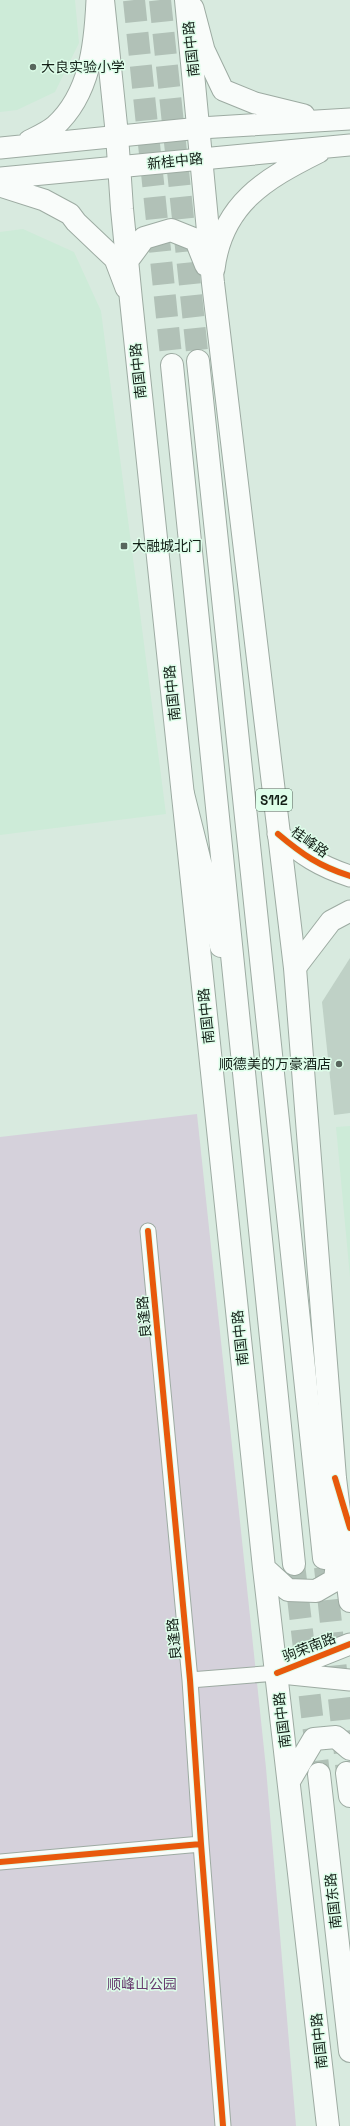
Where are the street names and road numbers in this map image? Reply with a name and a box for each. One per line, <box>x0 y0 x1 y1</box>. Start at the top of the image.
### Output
street label: 南国中路 <box>179 20 203 78</box>
street label: 新桂中路 <box>146 149 204 173</box>
street label: 南国中路 <box>126 342 150 400</box>
street label: 南国中路 <box>160 664 184 722</box>
road number: S112 <box>256 789 292 811</box>
street label: 桂峰路 <box>288 823 332 861</box>
street label: 南国中路 <box>194 987 218 1045</box>
street label: 良逢路 <box>133 1295 155 1339</box>
street label: 南国中路 <box>228 1309 252 1367</box>
street label: 良逢路 <box>163 1617 185 1661</box>
street label: 驹荣南路 <box>280 1629 338 1665</box>
street label: 南国中路 <box>270 1691 294 1749</box>
street label: 南国东路 <box>321 1872 345 1930</box>
street label: 南国中路 <box>307 2012 331 2070</box>

